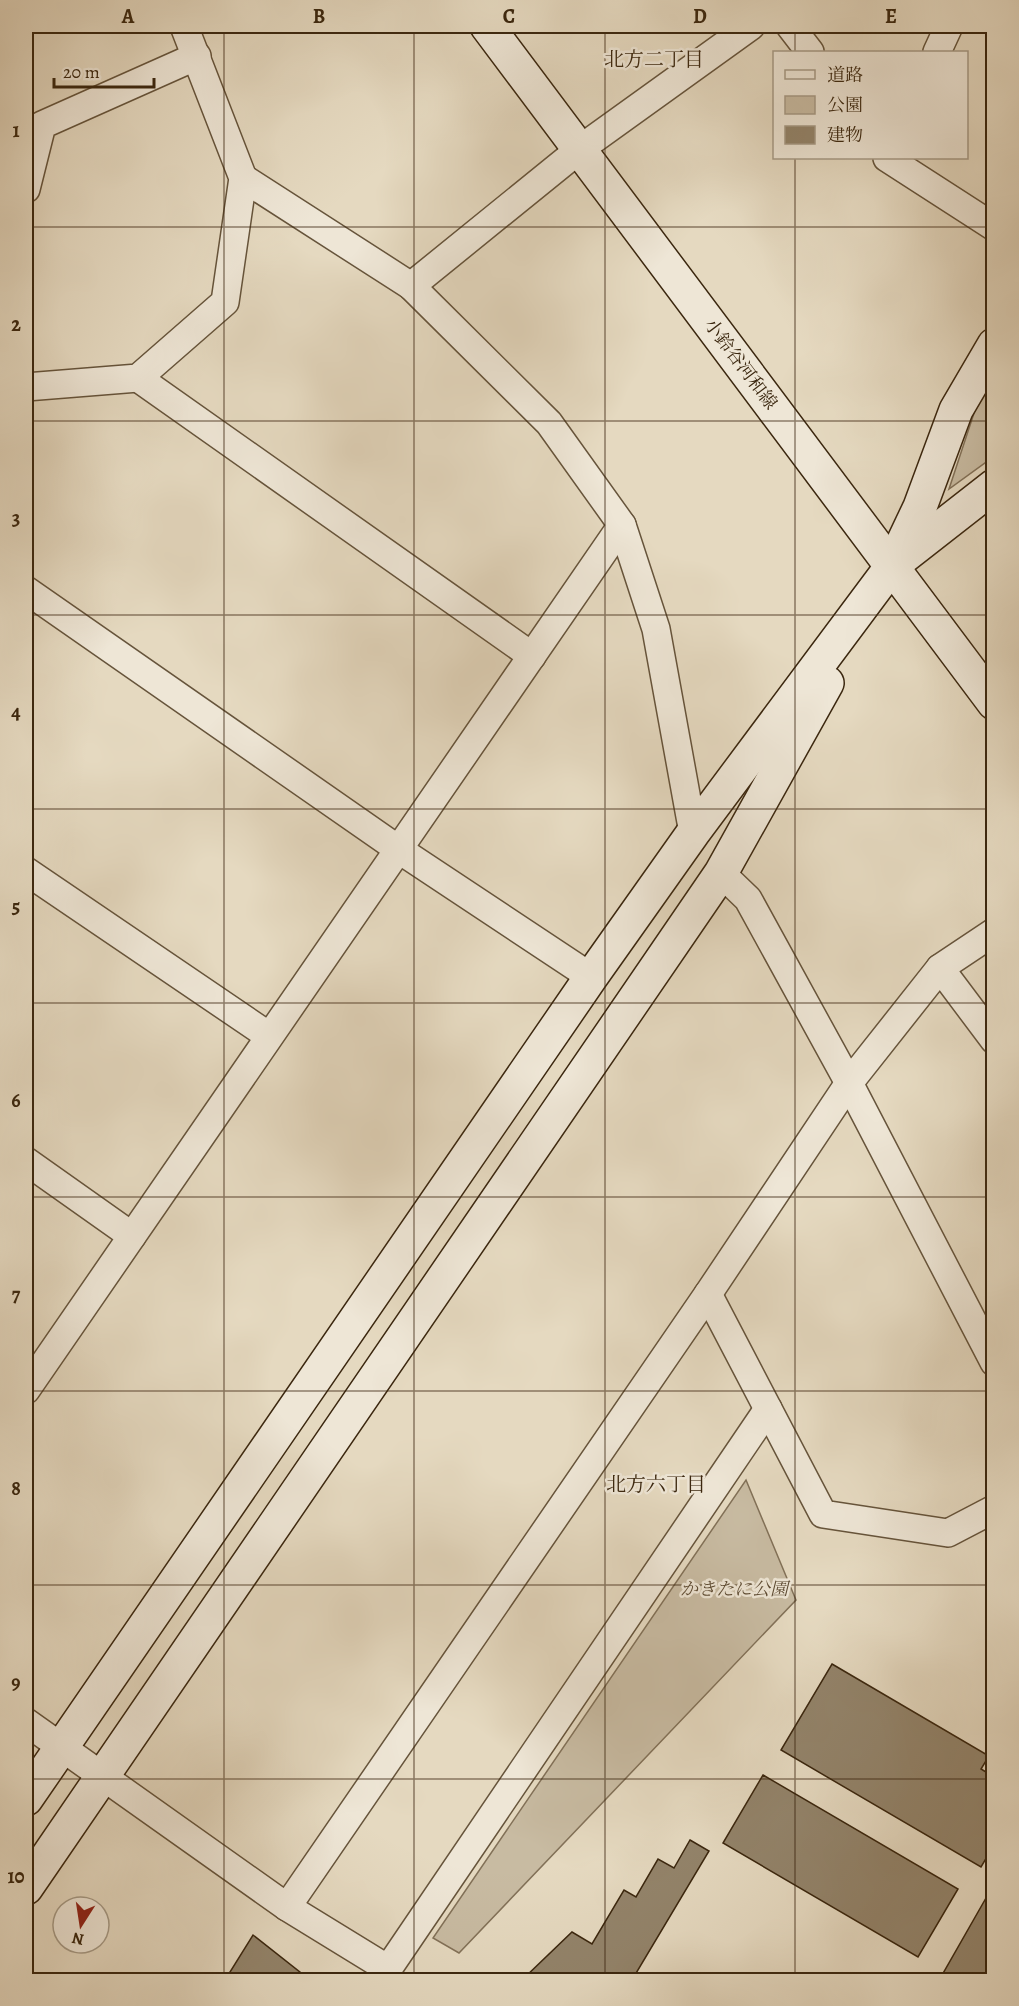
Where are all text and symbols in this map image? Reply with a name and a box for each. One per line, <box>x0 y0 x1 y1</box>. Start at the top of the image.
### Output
text: A <box>121 3 135 30</box>
text: B <box>313 3 325 30</box>
text: C <box>503 3 515 30</box>
text: D <box>693 3 707 30</box>
text: E <box>885 3 897 30</box>
district label: 北方二丁目 <box>604 46 704 73</box>
scale bar <box>54 51 154 89</box>
legend <box>773 51 968 159</box>
text: 20 m <box>63 60 100 84</box>
text: 道路 <box>827 63 863 87</box>
text: 公園 <box>827 93 863 117</box>
text: 1 <box>12 117 20 144</box>
text: 建物 <box>827 123 863 147</box>
text: 2 <box>11 311 21 338</box>
street label: 小鈴谷河和線 <box>699 314 783 414</box>
text: 3 <box>12 505 20 532</box>
text: 4 <box>11 699 21 726</box>
text: 5 <box>12 893 20 920</box>
text: 6 <box>11 1087 21 1114</box>
text: 7 <box>12 1281 21 1308</box>
district label: 北方六丁目 <box>606 1471 706 1498</box>
text: 8 <box>11 1475 21 1502</box>
park label: かきたに公園 <box>680 1577 791 1601</box>
text: 9 <box>11 1669 21 1696</box>
text: 10 <box>7 1863 25 1890</box>
north arrow <box>51 1895 111 1955</box>
text: N <box>70 1927 86 1951</box>

